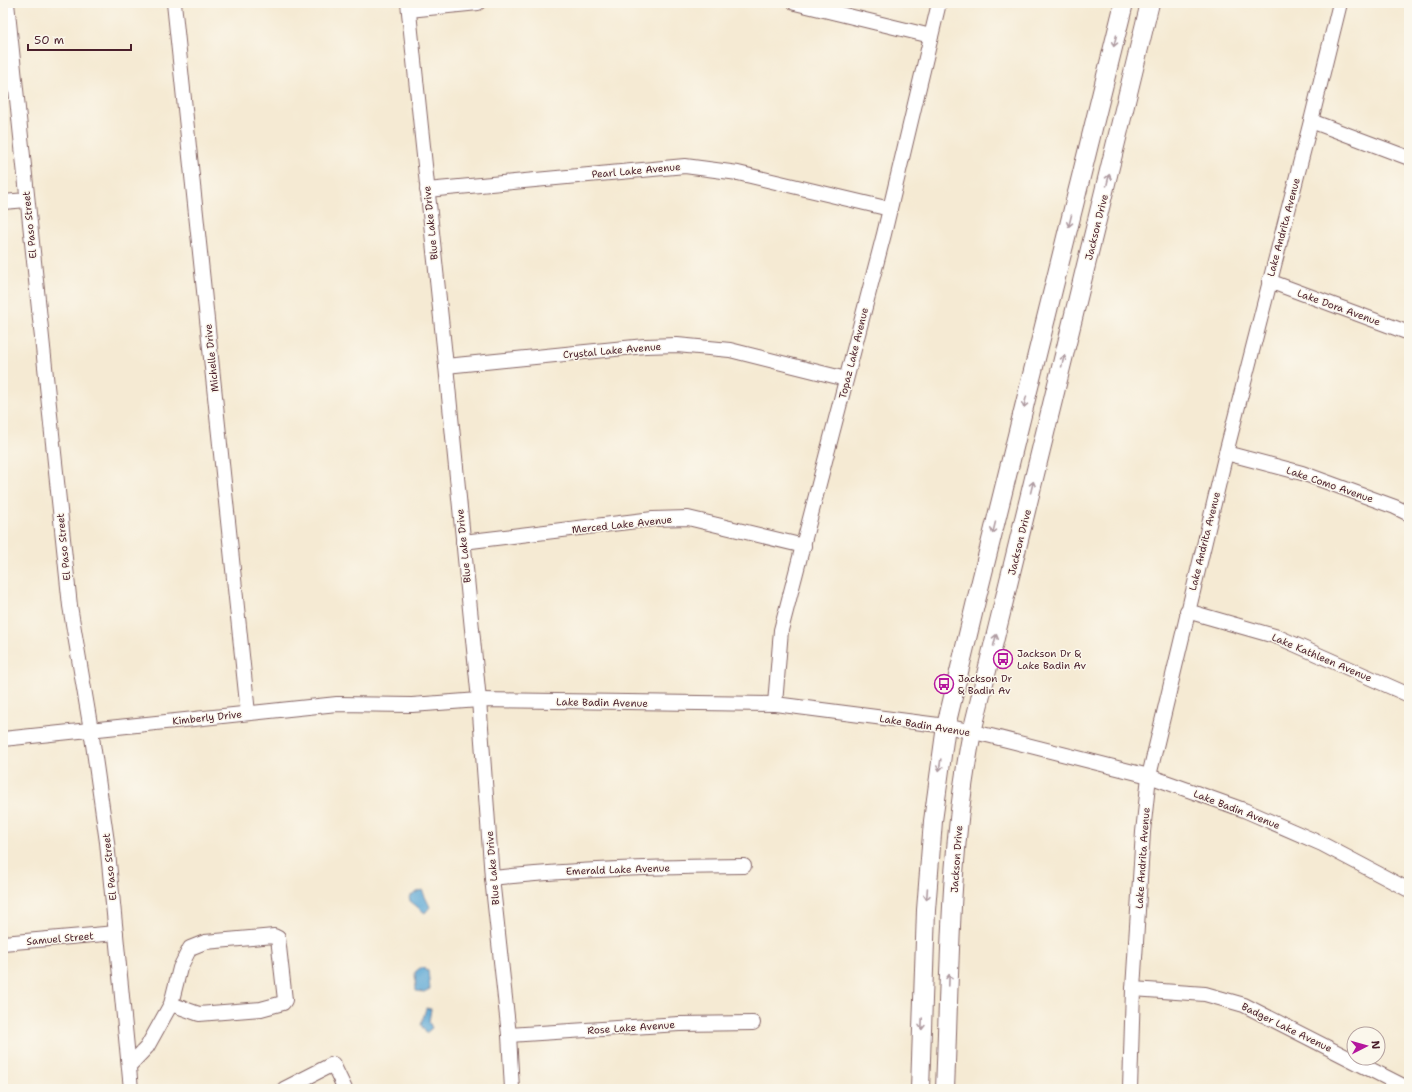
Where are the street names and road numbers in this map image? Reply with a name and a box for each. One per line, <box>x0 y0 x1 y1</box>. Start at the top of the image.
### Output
street label: Pearl Lake Avenue <box>591 160 681 181</box>
street label: Lake Andrita Avenue <box>1264 176 1303 278</box>
street label: Blue Lake Drive <box>420 185 441 261</box>
street label: El Paso Street <box>19 191 39 259</box>
street label: Jackson Drive <box>1082 193 1111 261</box>
street label: Lake Dora Avenue <box>1296 286 1382 329</box>
street label: Topaz Lake Avenue <box>836 306 871 400</box>
street label: Michelle Drive <box>201 323 222 393</box>
street label: Crystal Lake Avenue <box>562 340 662 361</box>
street label: Lake Como Avenue <box>1285 463 1375 506</box>
street label: Lake Andrita Avenue <box>1186 490 1223 592</box>
street label: Blue Lake Drive <box>453 508 474 584</box>
street label: Jackson Drive <box>1005 508 1034 576</box>
street label: El Paso Street <box>53 513 73 581</box>
street label: Merced Lake Avenue <box>571 513 673 536</box>
street label: Lake Kathleen Avenue <box>1270 630 1374 685</box>
street label: Lake Badin Avenue <box>556 695 648 710</box>
street label: Kimberly Drive <box>172 707 243 728</box>
street label: Lake Badin Avenue <box>879 712 972 739</box>
street label: Lake Badin Avenue <box>1192 787 1282 832</box>
street label: Lake Andrita Avenue <box>1132 807 1153 909</box>
street label: Jackson Drive <box>948 825 965 893</box>
street label: Blue Lake Drive <box>483 830 502 906</box>
street label: El Paso Street <box>99 833 119 901</box>
street label: Emerald Lake Avenue <box>566 861 671 878</box>
street label: Samuel Street <box>26 929 94 948</box>
street label: Badger Lake Avenue <box>1239 1000 1334 1055</box>
street label: Rose Lake Avenue <box>587 1018 676 1037</box>

